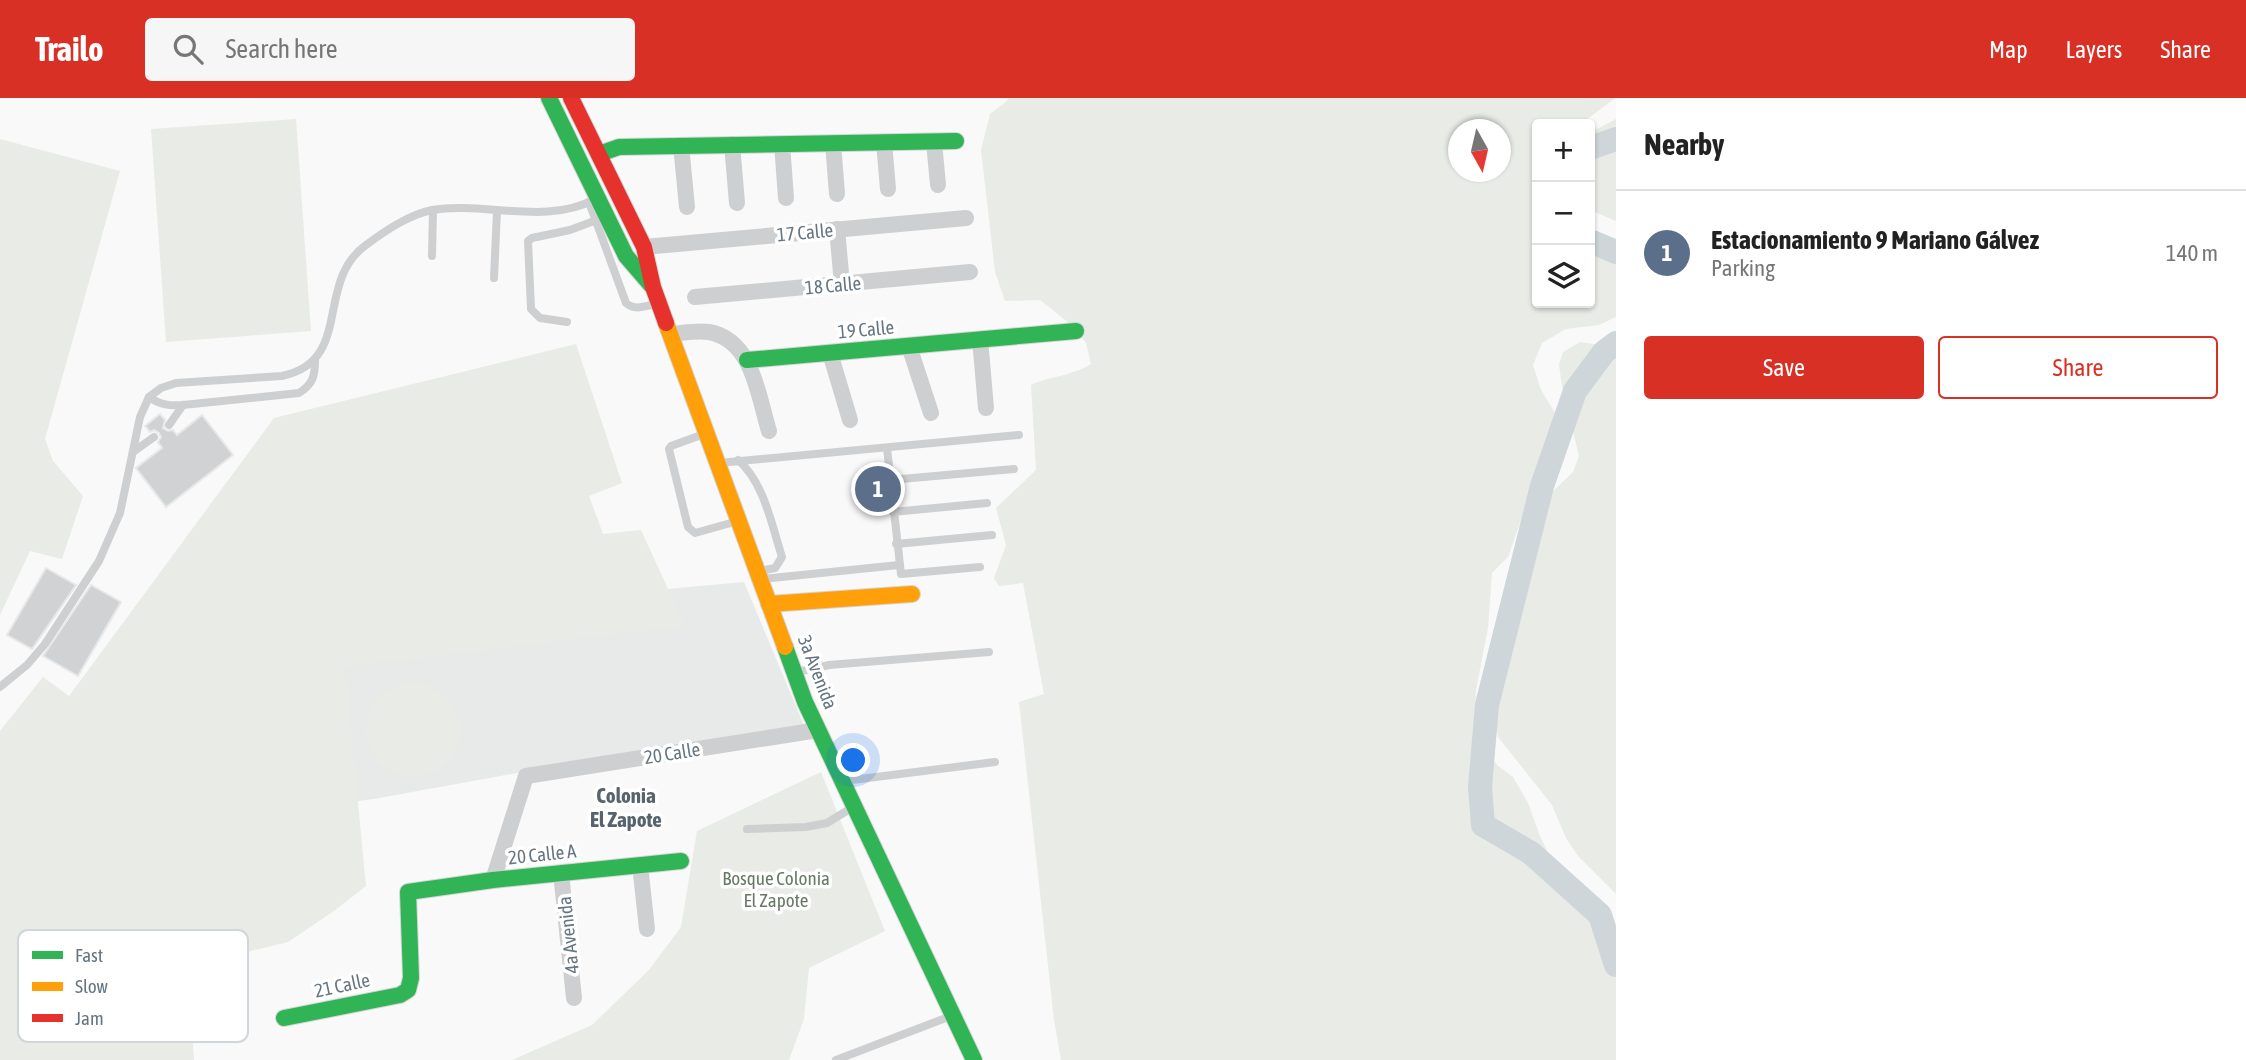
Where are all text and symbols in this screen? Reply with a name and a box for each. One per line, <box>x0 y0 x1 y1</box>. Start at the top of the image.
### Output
search box <box>145 18 635 81</box>
text: Trailo <box>35 30 103 68</box>
icon: search <box>169 30 207 68</box>
text: Search here <box>225 34 338 64</box>
text: Map <box>1989 36 2028 63</box>
text: Layers <box>2066 36 2122 63</box>
text: Share <box>2160 36 2211 63</box>
north arrow <box>1448 119 1511 182</box>
map controls <box>1532 119 1595 308</box>
button: + <box>1532 119 1595 182</box>
text: Nearby <box>1644 127 1724 161</box>
button: − <box>1532 182 1595 245</box>
street label: 17 Calle <box>776 219 834 245</box>
text: Estacionamiento 9 Mariano Gálvez <box>1711 225 2039 255</box>
text: 1 <box>1662 240 1672 266</box>
text: 140 m <box>2166 240 2218 266</box>
button: layers <box>1532 245 1595 308</box>
text: Parking <box>1711 255 1775 281</box>
street label: 18 Calle <box>804 272 862 298</box>
street label: 19 Calle <box>837 316 895 342</box>
button: Save <box>1644 336 1924 399</box>
button: Share <box>1938 336 2218 399</box>
pin: 1 <box>855 463 901 515</box>
street label: 3a Avenida <box>794 632 842 712</box>
street label: 20 Calle <box>642 738 702 768</box>
your location <box>836 743 870 777</box>
district label: Colonia El Zapote <box>590 783 662 831</box>
street label: 20 Calle A <box>507 839 578 869</box>
park label: Bosque Colonia El Zapote <box>722 867 830 911</box>
street label: 4a Avenida <box>553 895 583 975</box>
legend <box>18 930 248 1042</box>
text: Fast <box>75 944 103 966</box>
street label: 21 Calle <box>312 968 372 1002</box>
text: Slow <box>75 975 109 997</box>
text: Jam <box>75 1007 104 1029</box>

